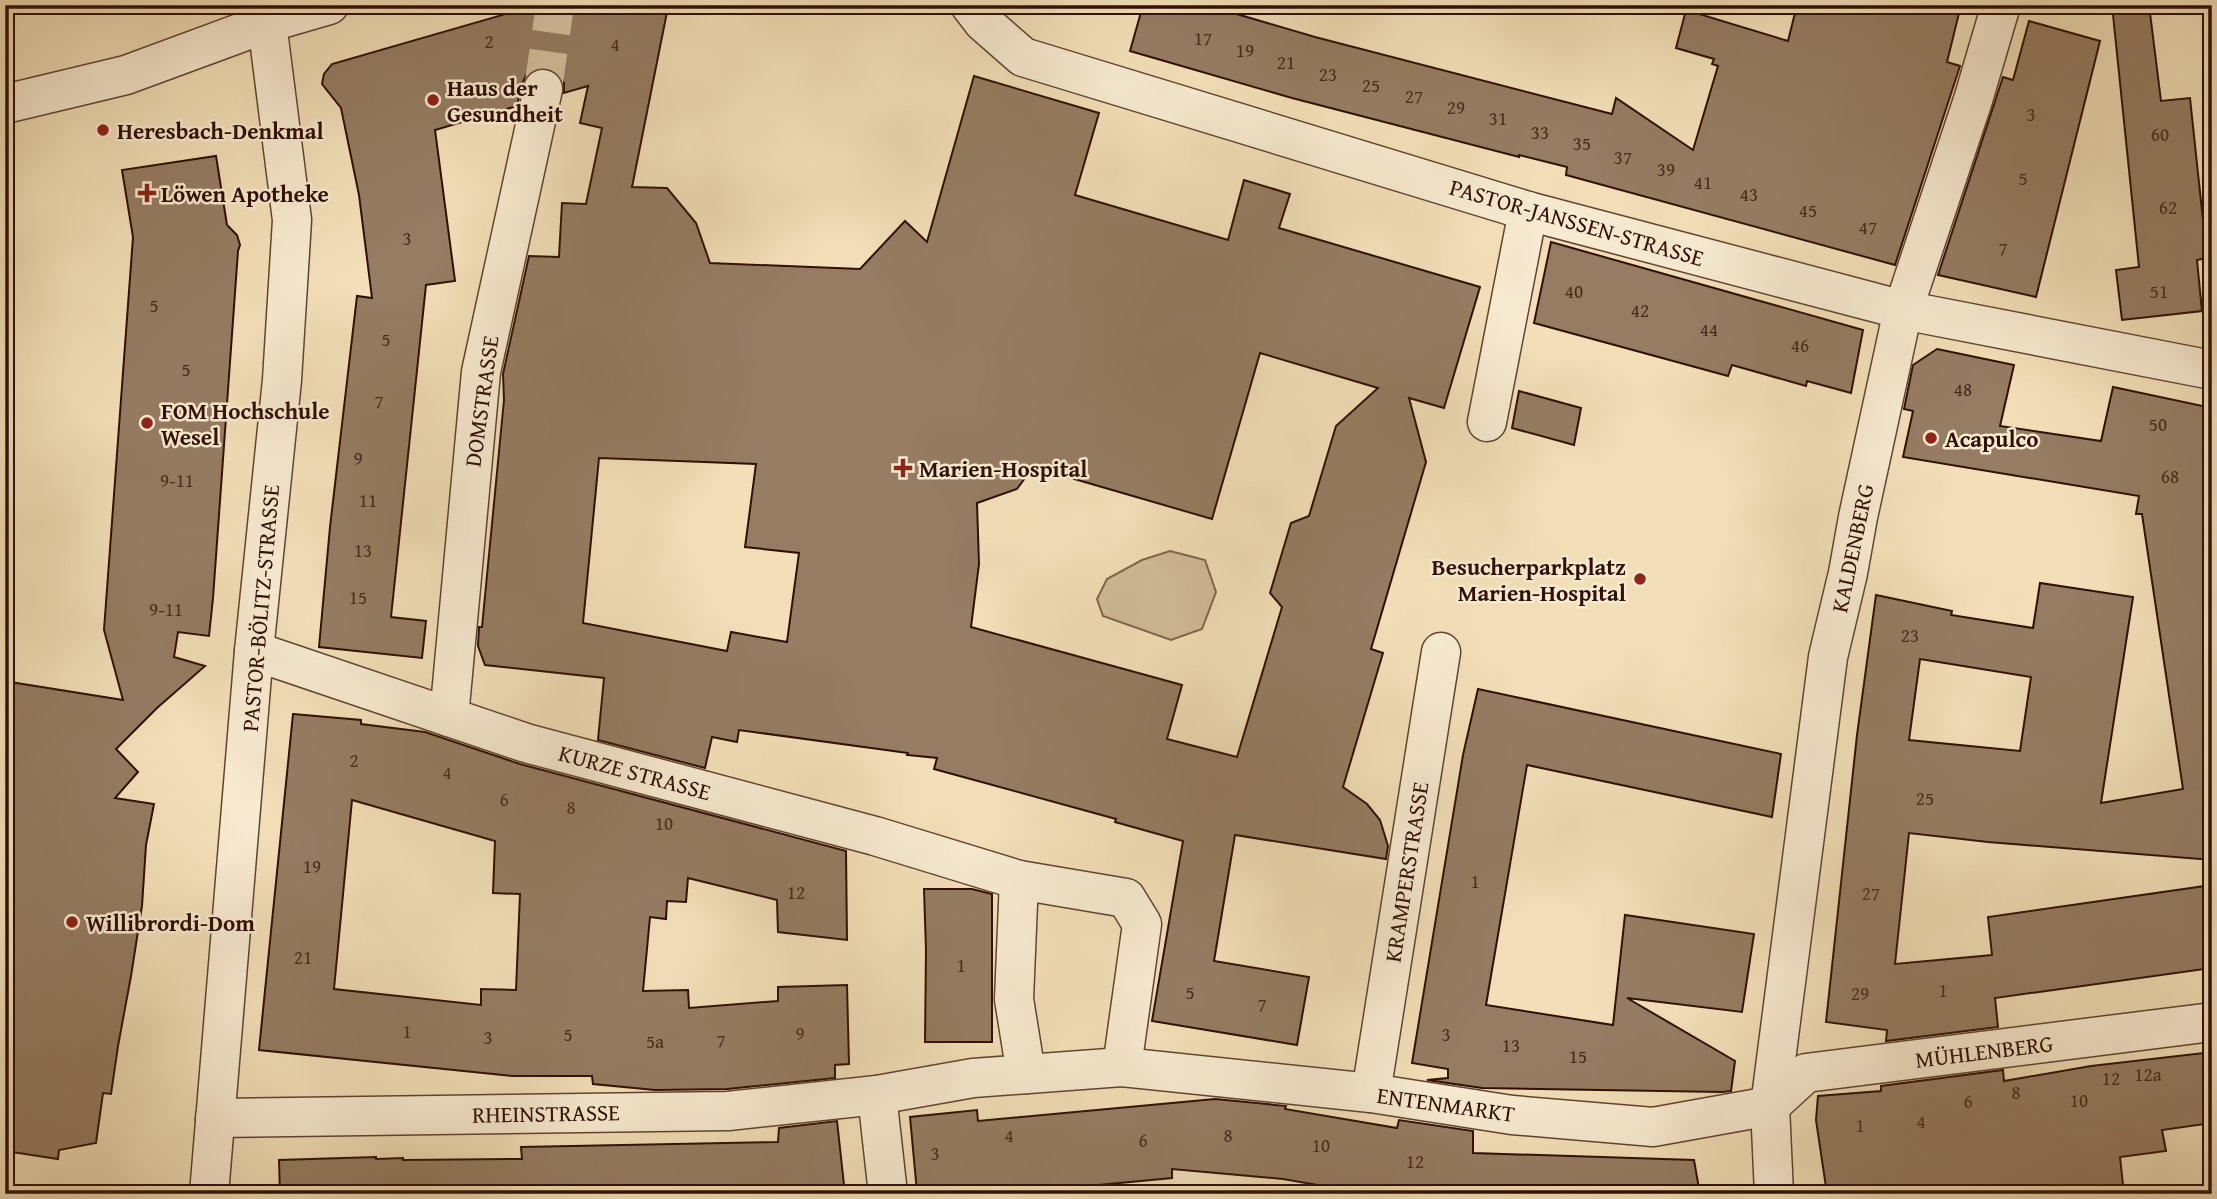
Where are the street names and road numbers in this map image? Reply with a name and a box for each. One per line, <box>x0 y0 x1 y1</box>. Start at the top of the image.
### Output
street label: PASTOR-JANSSEN-STRASSE <box>1446 170 1708 274</box>
street label: DOMSTRASSE <box>455 333 507 469</box>
street label: KALDENBERG <box>1822 480 1882 615</box>
street label: PASTOR-BÖLITZ-STRASSE <box>233 483 287 733</box>
street label: KURZE STRASSE <box>555 736 715 808</box>
street label: KRAMPERSTRASSE <box>1375 779 1437 965</box>
street label: MÜHLENBERG <box>1913 1026 2055 1076</box>
street label: ENTENMARKT <box>1375 1078 1517 1130</box>
street label: RHEINSTRASSE <box>472 1095 620 1131</box>

